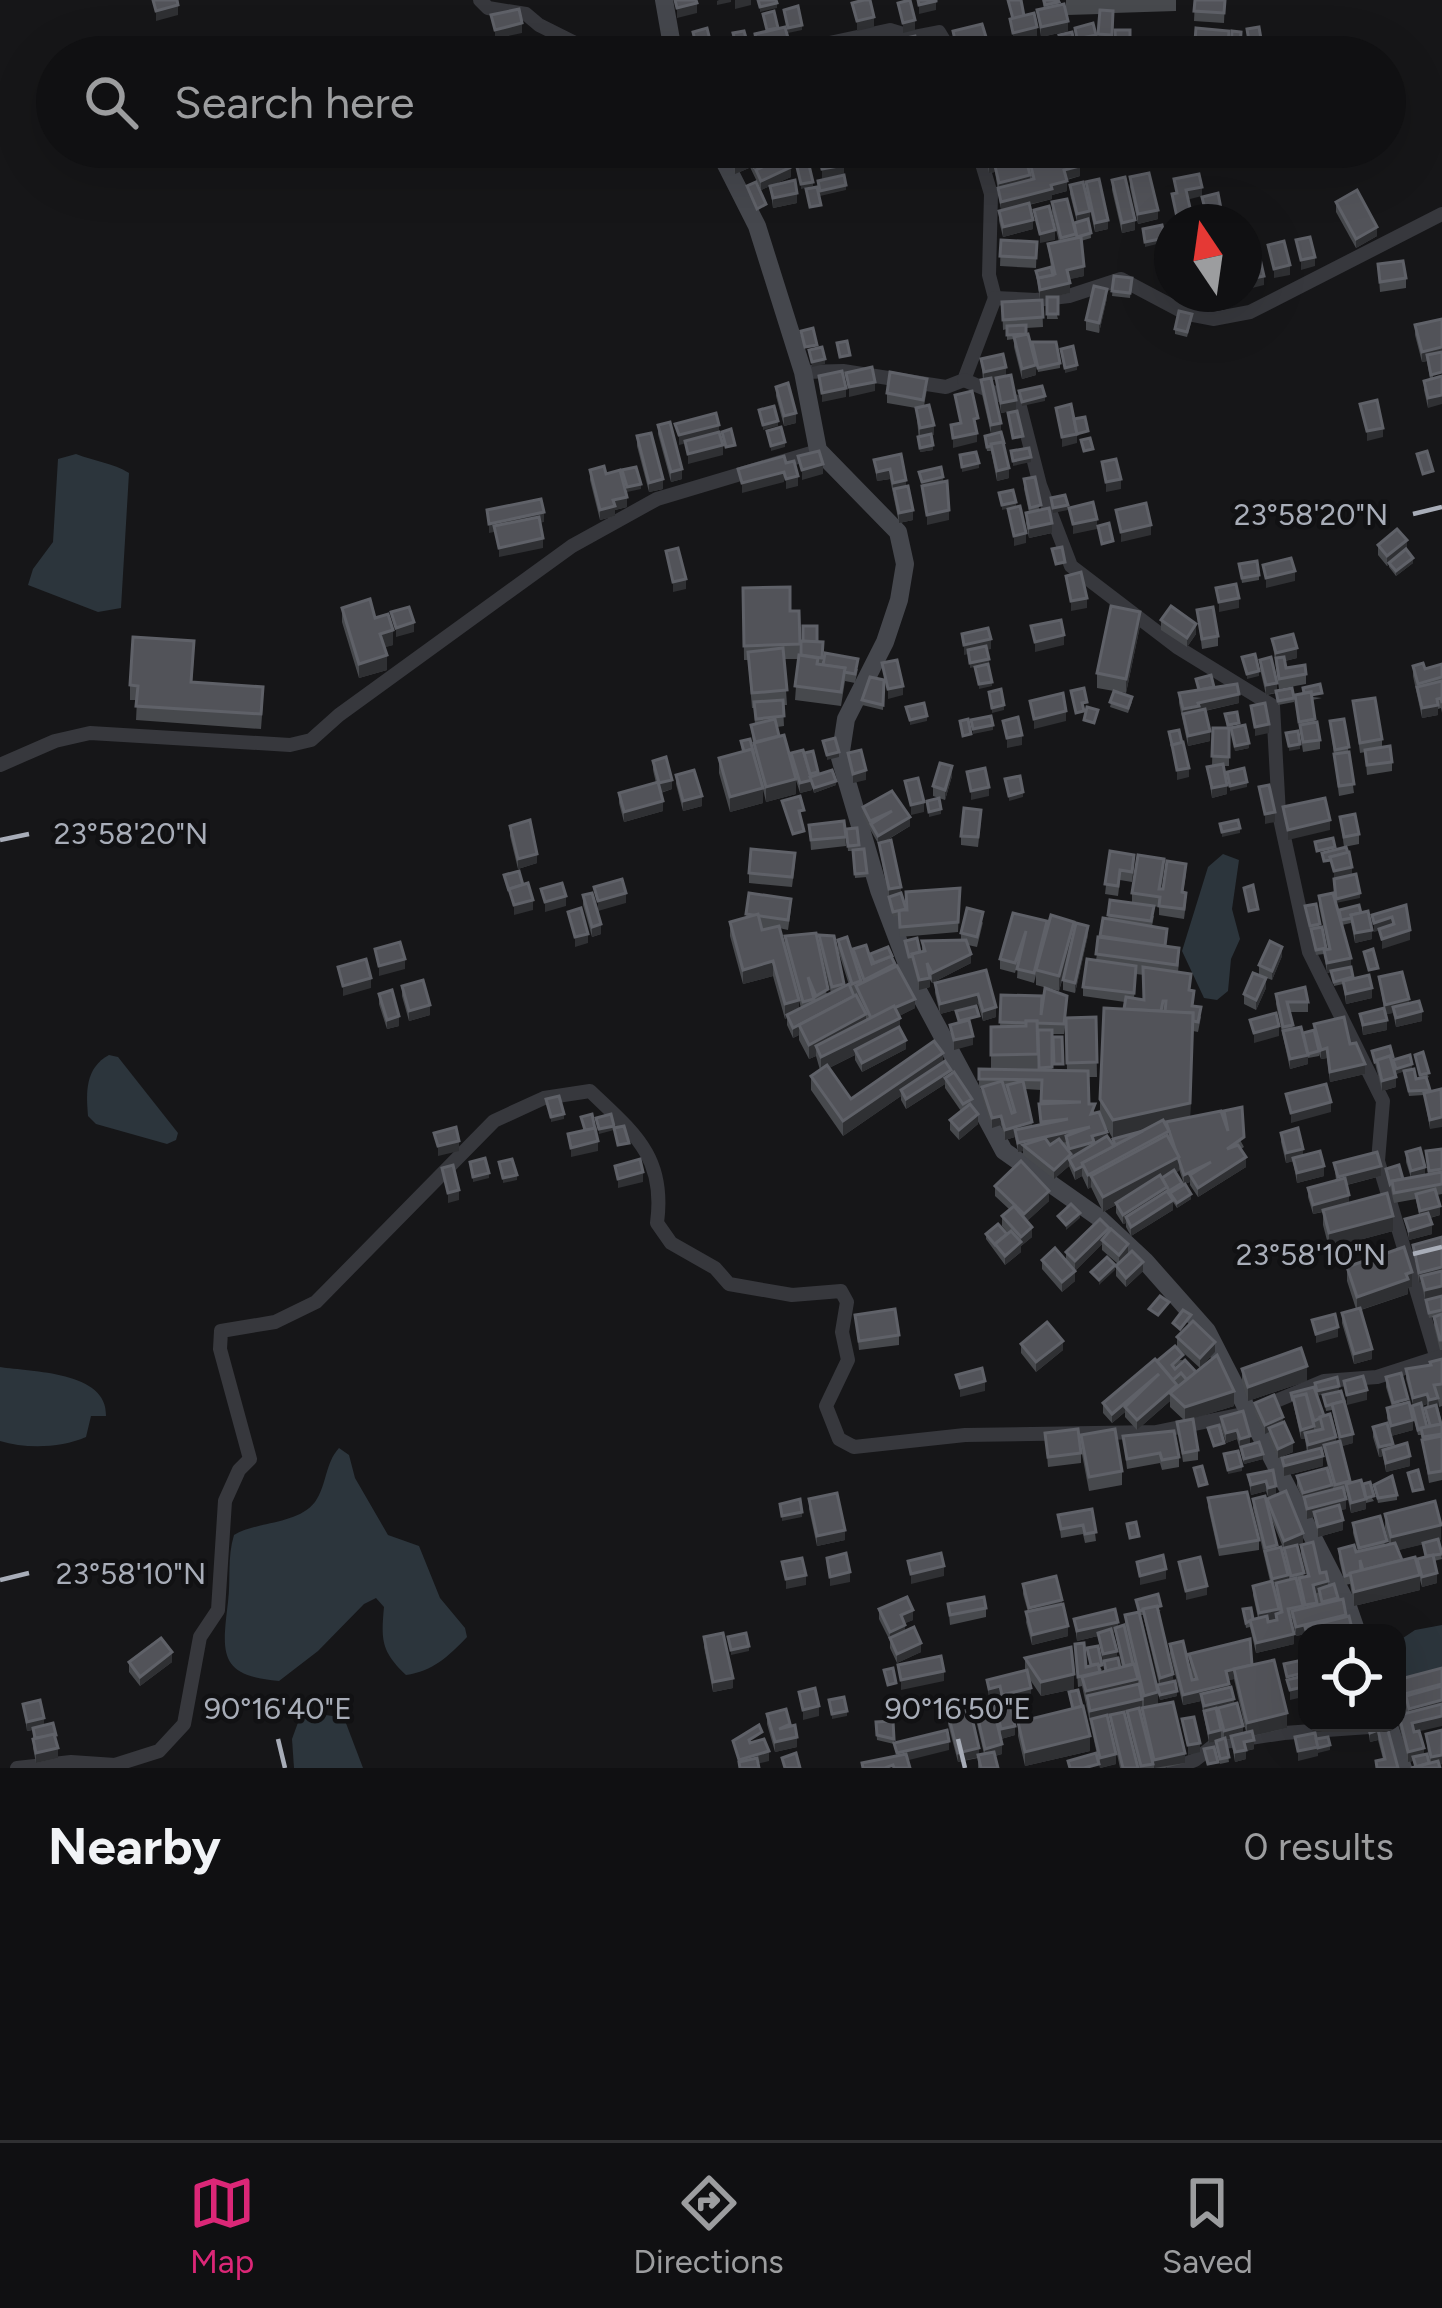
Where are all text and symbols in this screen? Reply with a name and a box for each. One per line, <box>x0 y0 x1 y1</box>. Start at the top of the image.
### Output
search box <box>36 36 1406 168</box>
icon: search <box>78 69 144 135</box>
text: Search here <box>174 75 414 129</box>
north arrow <box>1154 204 1262 312</box>
text: 23°58'20"N <box>1234 496 1388 533</box>
text: 23°58'20"N <box>54 815 208 852</box>
text: 23°58'10"N <box>1236 1236 1386 1273</box>
text: 23°58'10"N <box>56 1555 206 1592</box>
map controls <box>1298 1624 1406 1732</box>
button: locate <box>1298 1624 1406 1732</box>
text: 90°16'40"E <box>204 1690 352 1727</box>
text: 90°16'50"E <box>885 1690 1031 1727</box>
text: Nearby <box>48 1816 221 1877</box>
text: 0 results <box>1243 1823 1394 1870</box>
tab: Map <box>189 2170 255 2281</box>
tab: Directions <box>633 2170 784 2281</box>
tab: Saved <box>1162 2170 1253 2281</box>

